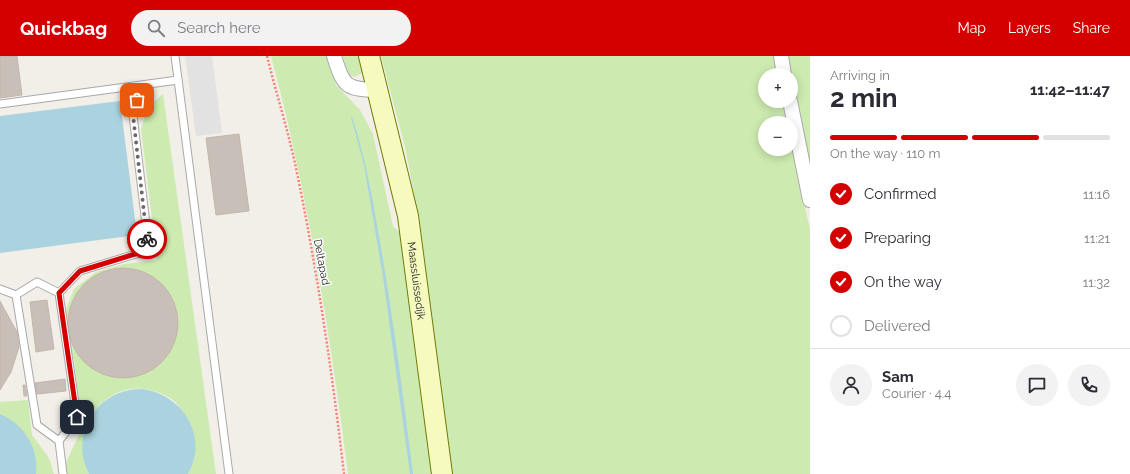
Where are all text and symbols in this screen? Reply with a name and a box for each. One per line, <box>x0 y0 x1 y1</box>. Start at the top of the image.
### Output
search box <box>131 10 411 46</box>
text: Quickbag <box>20 17 107 39</box>
icon: search <box>145 17 167 39</box>
text: Search here <box>177 19 261 37</box>
text: Map <box>958 20 986 36</box>
text: Layers <box>1008 20 1051 36</box>
text: Share <box>1073 20 1110 36</box>
map controls <box>758 68 798 156</box>
button: + <box>758 68 798 108</box>
text: Arriving in <box>830 68 890 83</box>
text: 11:42–11:47 <box>1030 81 1110 99</box>
pin <box>120 83 154 117</box>
text: 2 min <box>830 83 897 113</box>
icon: bag <box>126 89 148 111</box>
button: − <box>758 116 798 156</box>
text: On the way · 110 m <box>830 146 941 161</box>
icon: check <box>830 183 852 205</box>
text: Confirmed <box>864 185 937 203</box>
text: 11:16 <box>1083 187 1110 202</box>
courier <box>127 219 167 259</box>
icon: check <box>830 227 852 249</box>
icon: bike <box>136 228 158 250</box>
text: Preparing <box>864 229 931 247</box>
text: 11:21 <box>1084 231 1110 246</box>
street label: Deltapad <box>311 238 332 286</box>
street label: Maassluissedijk <box>404 241 428 321</box>
icon: check <box>830 271 852 293</box>
text: On the way <box>864 273 942 291</box>
text: 11:32 <box>1083 275 1110 290</box>
text: Delivered <box>864 317 931 335</box>
button: person <box>830 364 872 406</box>
button: chat <box>1016 364 1058 406</box>
button: phone <box>1068 364 1110 406</box>
text: Sam <box>882 368 914 386</box>
text: Courier · 4.4 <box>882 386 951 401</box>
pin <box>60 400 94 434</box>
icon: home <box>66 406 88 428</box>

